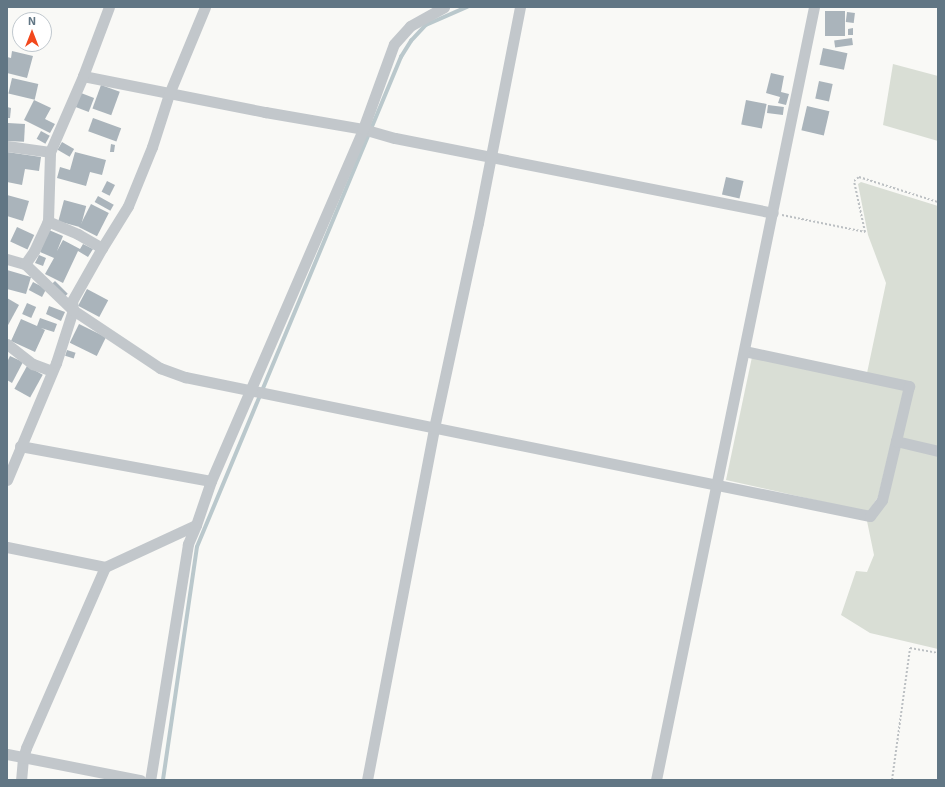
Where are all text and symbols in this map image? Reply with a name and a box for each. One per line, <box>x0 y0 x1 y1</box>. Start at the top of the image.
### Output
north arrow <box>12 12 52 52</box>
text: N <box>28 14 36 27</box>

